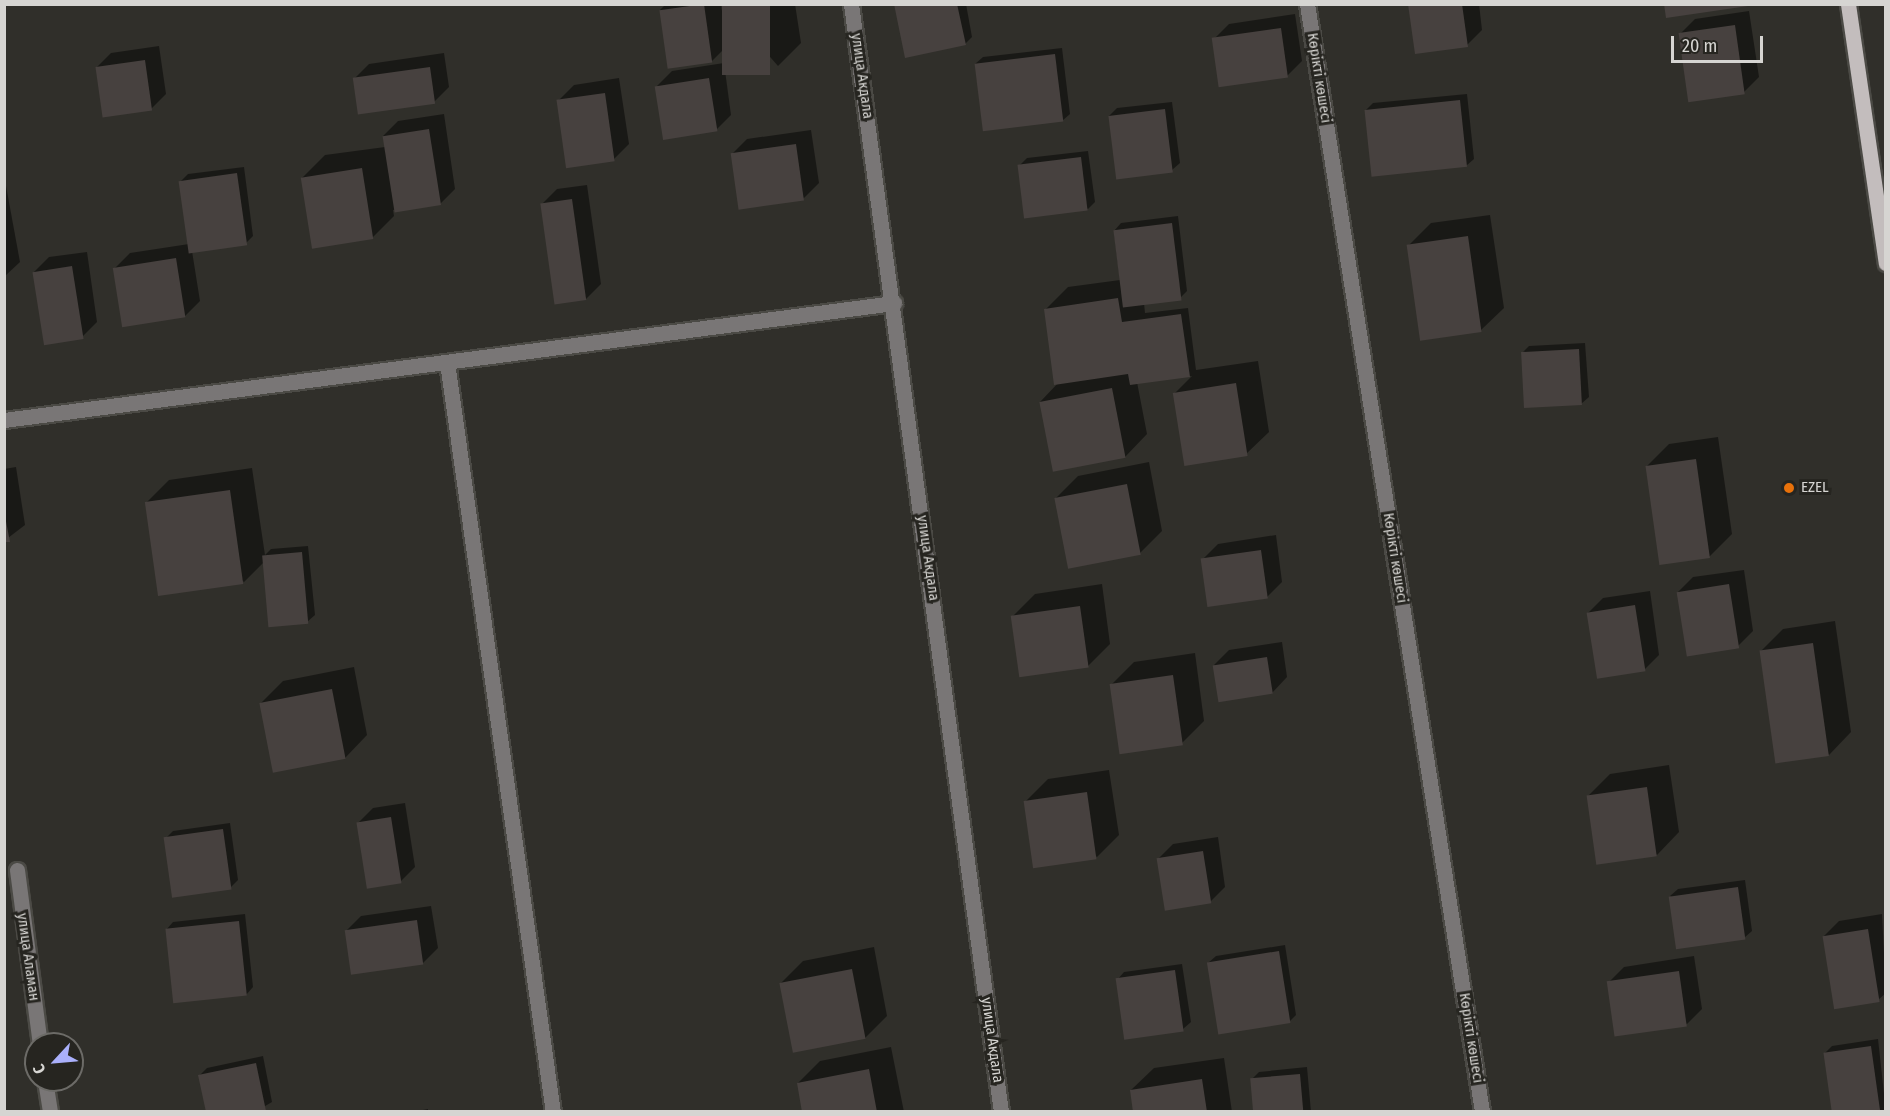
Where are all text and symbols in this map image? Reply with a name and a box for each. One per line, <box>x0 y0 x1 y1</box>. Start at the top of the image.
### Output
scale bar <box>1674 24 1766 62</box>
street label: улица Акдала <box>847 32 877 120</box>
street label: Көрікті көшесі <box>1303 32 1335 124</box>
text: 20 m <box>1682 35 1717 57</box>
place label: EZEL <box>1801 479 1829 497</box>
marker: EZEL <box>1782 481 1796 495</box>
street label: Көрікті көшесі <box>1379 512 1411 604</box>
street label: улица Акдала <box>913 514 943 602</box>
street label: улица Аламан <box>13 912 43 1002</box>
street label: Көрікті көшесі <box>1455 992 1487 1084</box>
street label: улица Акдала <box>977 996 1007 1084</box>
north arrow <box>24 1032 84 1092</box>
text: С <box>29 1061 50 1077</box>

